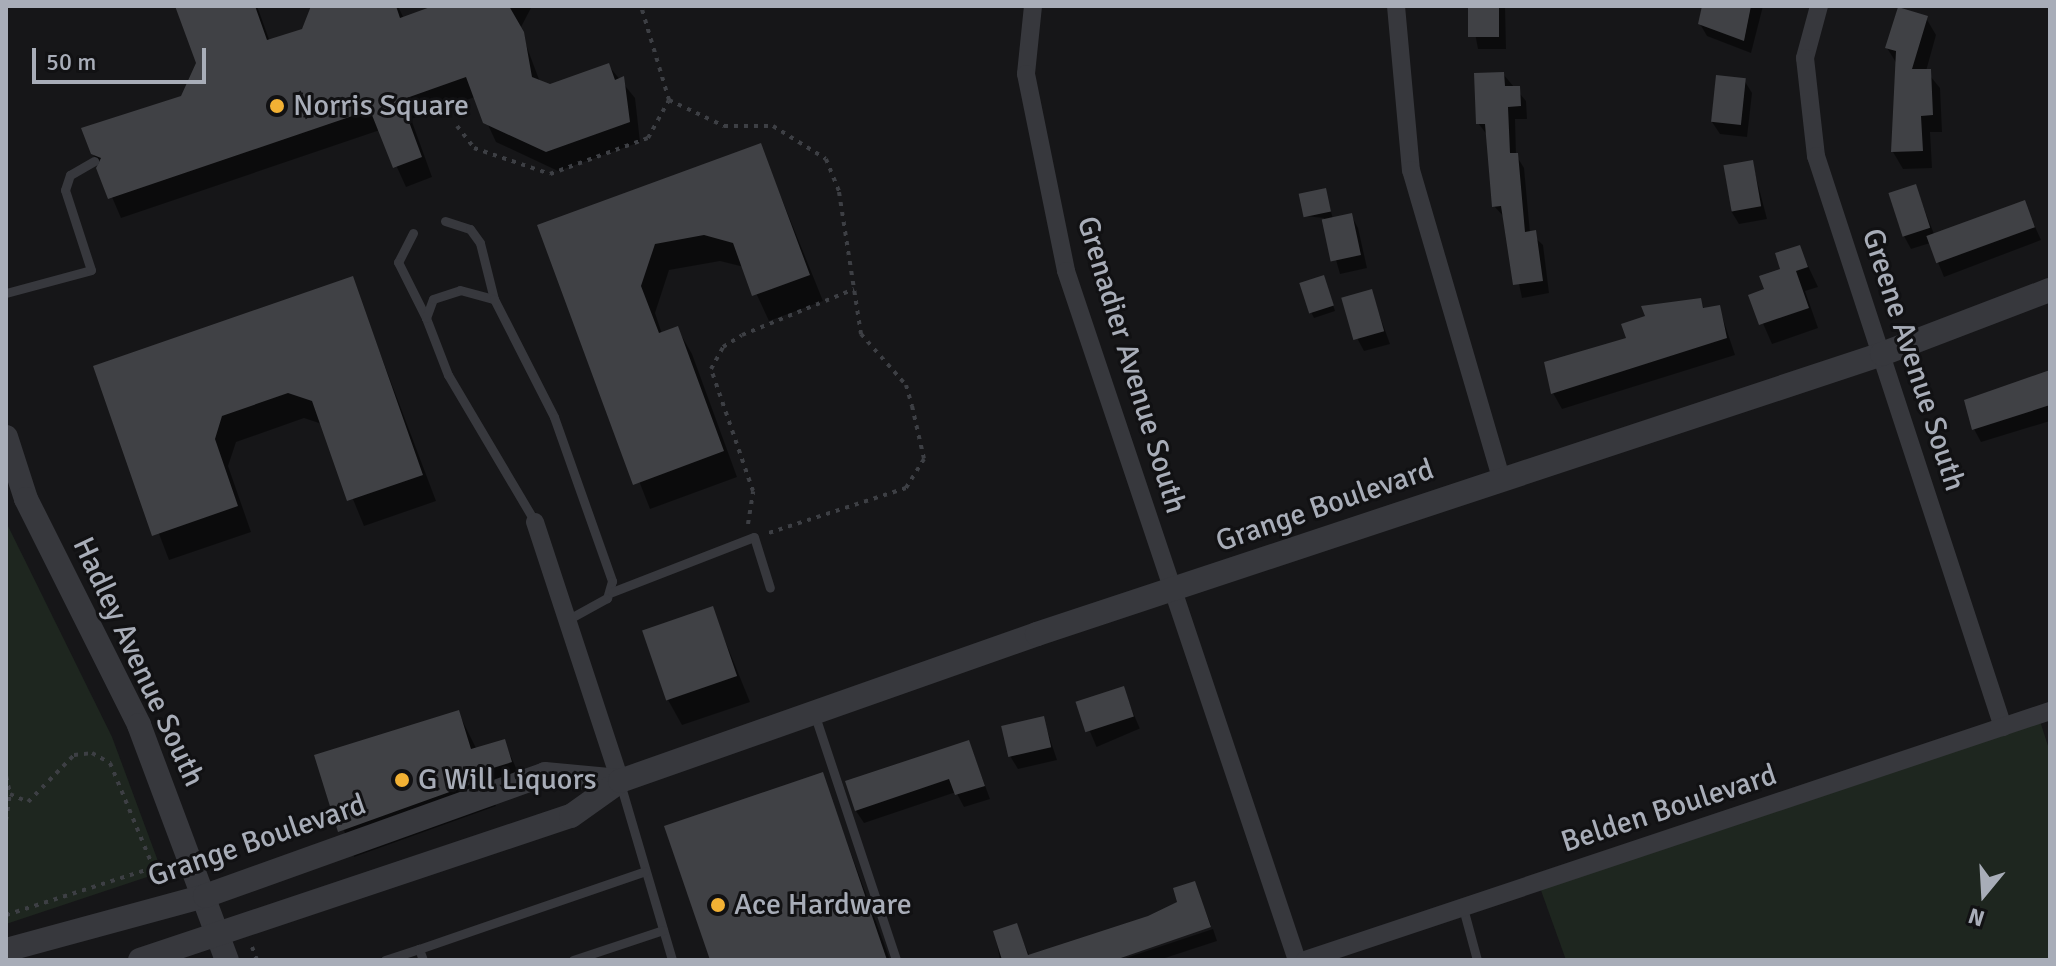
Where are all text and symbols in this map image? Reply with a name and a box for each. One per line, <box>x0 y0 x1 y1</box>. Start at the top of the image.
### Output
scale bar <box>36 32 210 82</box>
text: 50 m <box>46 47 96 77</box>
place label: Norris Square <box>293 88 469 124</box>
marker: Norris Square <box>268 97 286 115</box>
street label: Grenadier Avenue South <box>1069 212 1193 518</box>
street label: Greene Avenue South <box>1854 224 1972 496</box>
street label: Grange Boulevard <box>1211 452 1439 560</box>
street label: Hadley Avenue South <box>64 532 212 792</box>
street label: Belden Boulevard <box>1557 757 1781 861</box>
place label: G Will Liquors <box>418 762 597 798</box>
marker: G Will Liquors <box>393 771 411 789</box>
street label: Grange Boulevard <box>143 787 371 895</box>
north arrow <box>1944 854 2024 934</box>
place label: Ace Hardware <box>734 887 912 923</box>
marker: Ace Hardware <box>709 896 727 914</box>
text: N <box>1965 902 1988 933</box>

